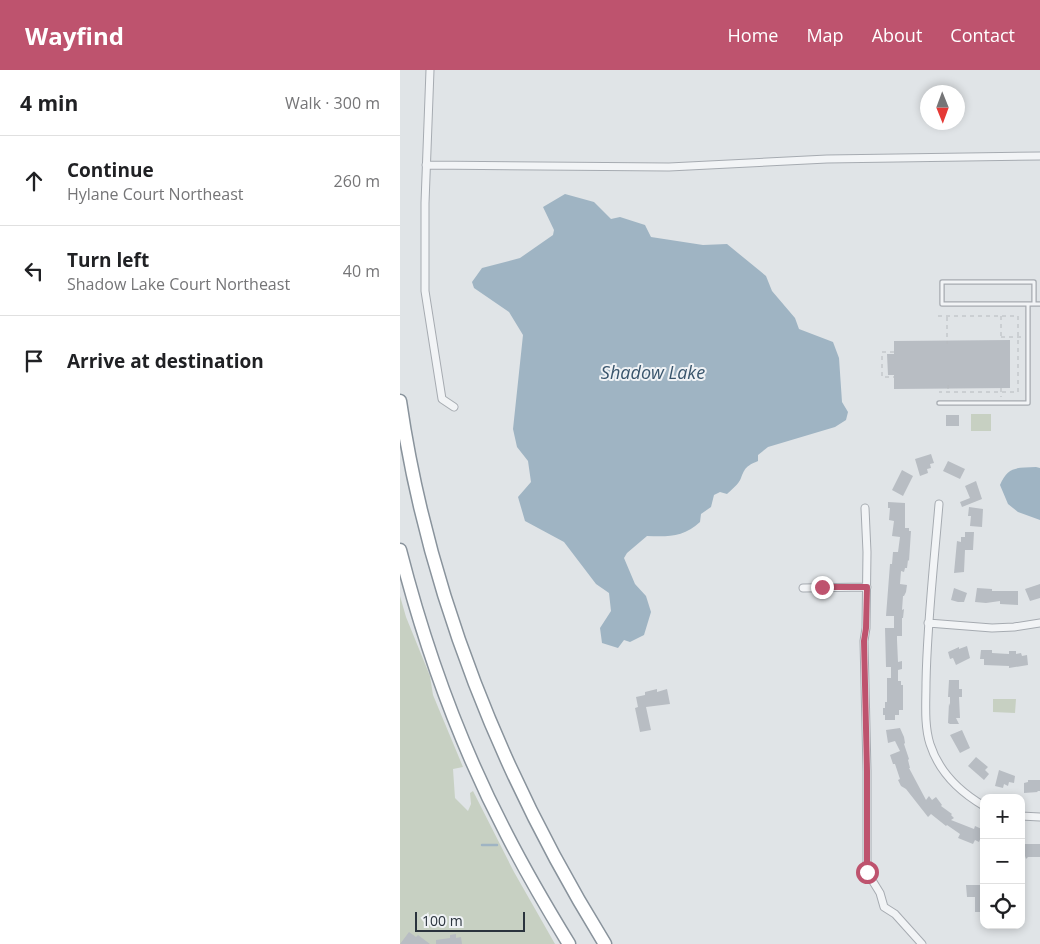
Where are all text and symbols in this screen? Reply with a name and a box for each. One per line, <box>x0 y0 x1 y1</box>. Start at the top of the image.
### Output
text: Wayfind <box>25 19 124 52</box>
text: Home <box>728 23 778 47</box>
text: Map <box>806 23 844 47</box>
text: About <box>872 23 922 47</box>
text: Contact <box>950 23 1015 47</box>
north arrow <box>920 85 965 130</box>
text: 4 min <box>20 89 78 117</box>
text: Walk · 300 m <box>285 92 380 114</box>
text: Continue <box>67 157 154 183</box>
icon: ahead <box>20 167 48 195</box>
text: 260 m <box>334 170 380 192</box>
text: Hylane Court Northeast <box>67 183 244 205</box>
text: Turn left <box>67 247 149 273</box>
icon: left <box>20 257 48 285</box>
text: 40 m <box>343 260 380 282</box>
text: Shadow Lake Court Northeast <box>67 273 290 295</box>
icon: arrive <box>20 347 48 375</box>
text: Arrive at destination <box>67 348 264 374</box>
water label: Shadow Lake <box>601 360 705 384</box>
route end <box>811 576 834 599</box>
map controls <box>980 794 1025 929</box>
button: + <box>980 794 1025 839</box>
button: − <box>980 839 1025 884</box>
route start <box>856 861 879 884</box>
button: locate <box>980 884 1025 929</box>
scale bar <box>415 909 525 932</box>
text: 100 m <box>422 911 463 930</box>

